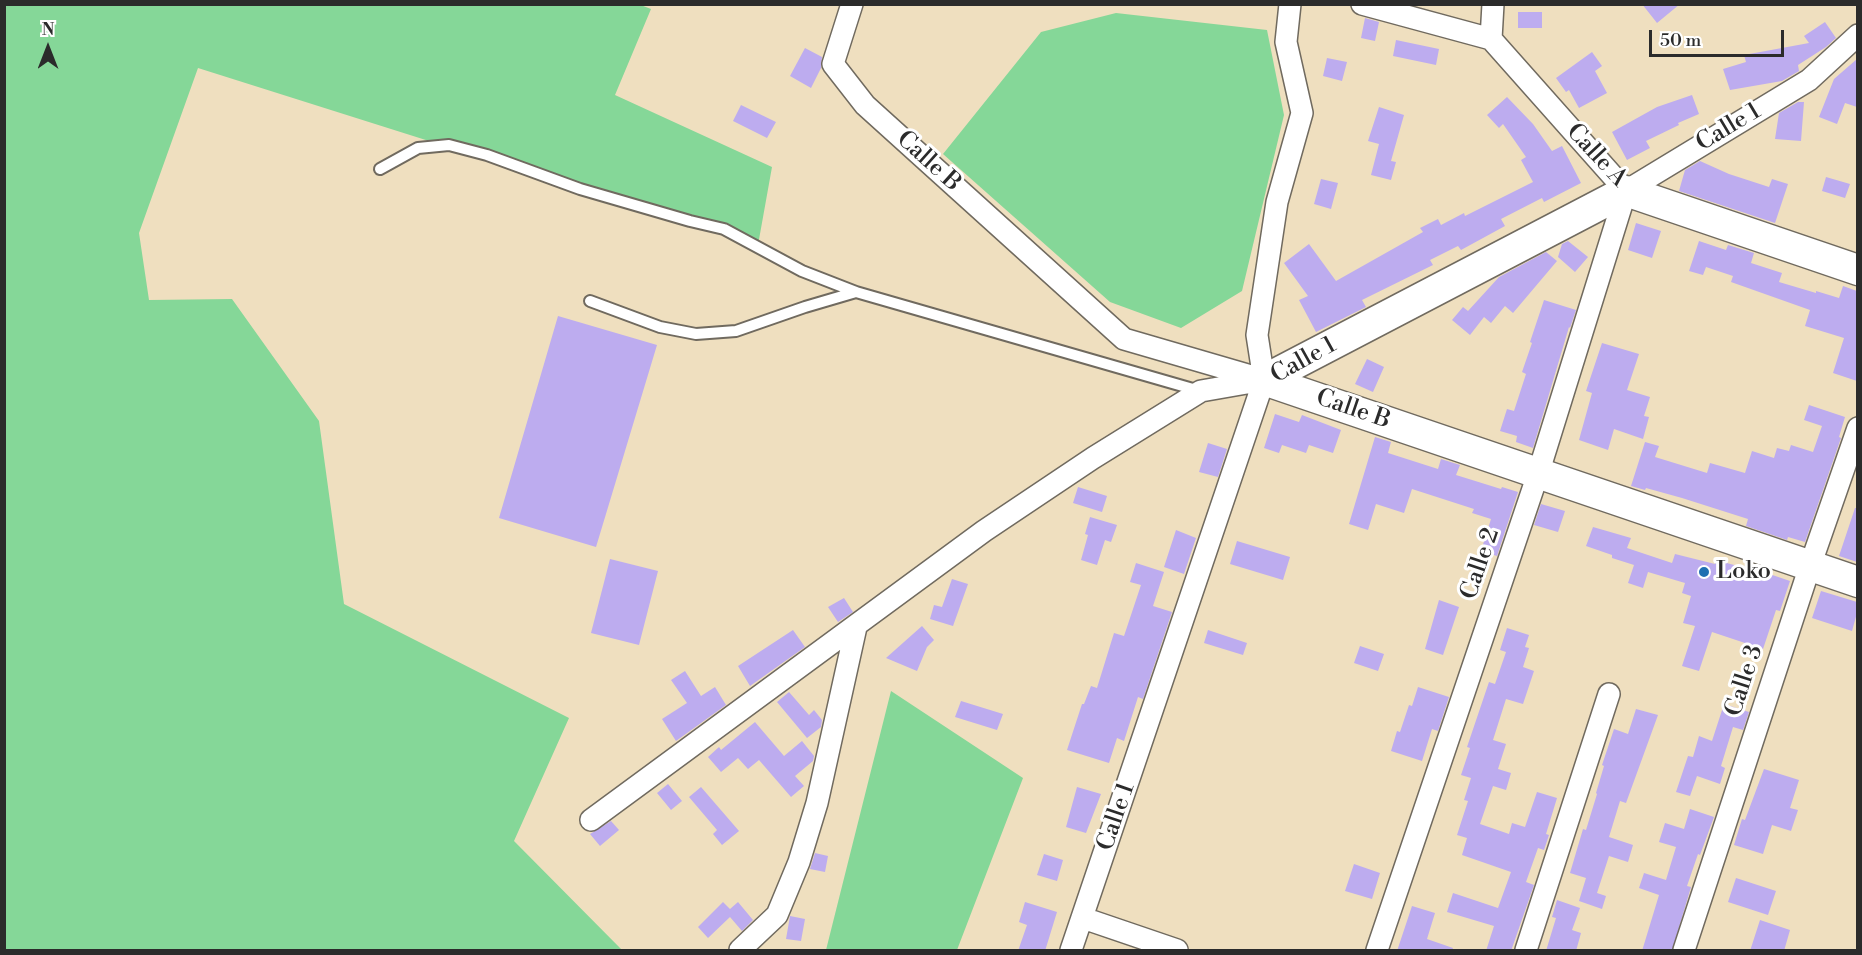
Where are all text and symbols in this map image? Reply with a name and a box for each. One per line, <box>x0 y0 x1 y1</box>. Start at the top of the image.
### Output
north arrow <box>18 18 78 78</box>
scale bar <box>1652 18 1787 56</box>
text: N <box>42 20 54 40</box>
text: 50 m <box>1660 29 1701 52</box>
street label: Calle 1 <box>1691 98 1767 158</box>
street label: Calle A <box>1559 118 1633 194</box>
street label: Calle B <box>890 126 966 198</box>
street label: Calle 1 <box>1266 331 1342 391</box>
street label: Calle B <box>1312 384 1394 436</box>
street label: Calle 2 <box>1455 525 1507 603</box>
place label: Loko <box>1716 558 1771 586</box>
marker: Loko <box>1697 565 1711 579</box>
street label: Calle 3 <box>1720 642 1770 720</box>
street label: Calle 1 <box>1092 779 1142 855</box>

